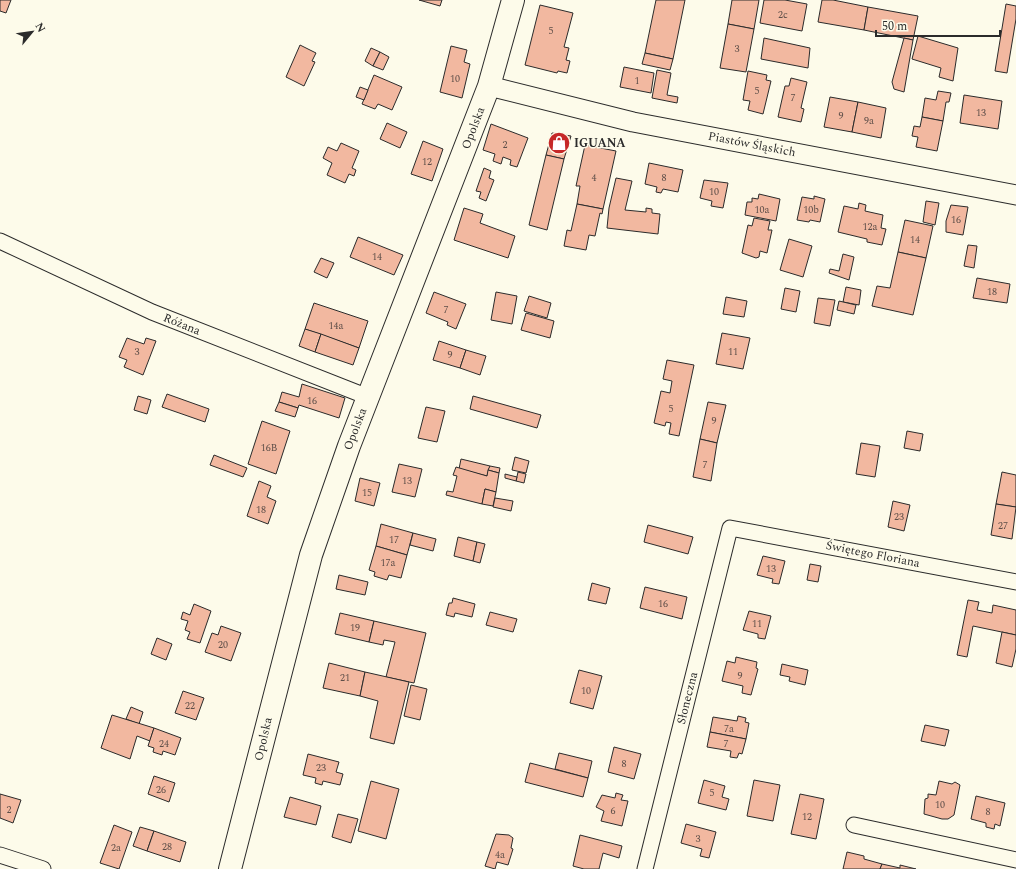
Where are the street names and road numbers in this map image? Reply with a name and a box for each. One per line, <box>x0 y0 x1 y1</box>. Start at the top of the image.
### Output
street label: Opolska <box>457 104 490 152</box>
street label: Piastów Śląskich <box>706 127 797 162</box>
street label: Różana <box>160 308 203 341</box>
street label: Opolska <box>339 405 372 453</box>
street label: Świętego Floriana <box>824 536 922 573</box>
street label: Słoneczna <box>672 670 703 726</box>
street label: Opolska <box>249 715 278 763</box>

